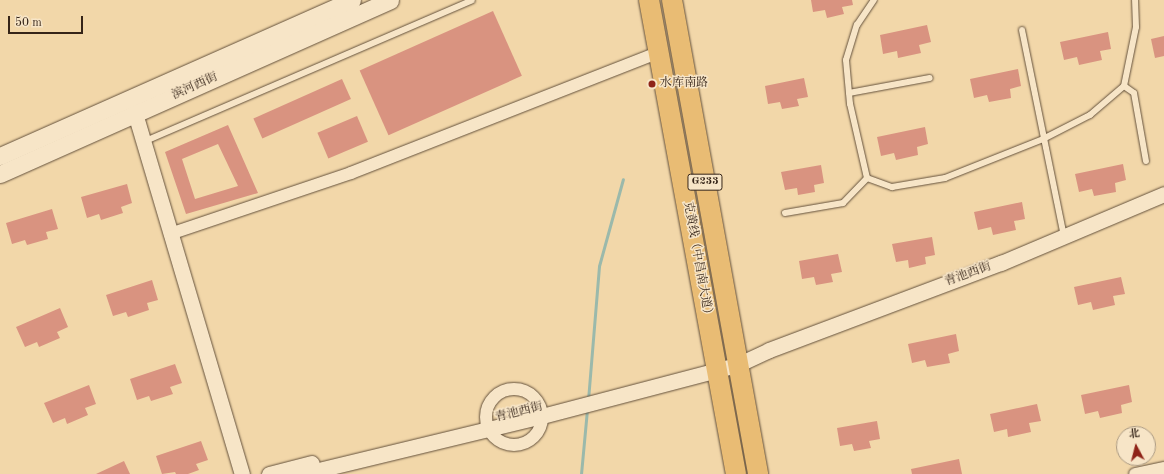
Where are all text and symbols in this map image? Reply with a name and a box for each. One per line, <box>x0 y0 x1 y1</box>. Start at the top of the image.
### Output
scale bar <box>10 8 85 34</box>
text: 50 m <box>15 17 42 29</box>
street label: 滨河西街 <box>170 71 220 103</box>
place label: 水库南路 <box>660 77 708 91</box>
marker: 水库南路 <box>647 79 657 89</box>
road number: G233 <box>687 173 723 191</box>
street label: 克黄线（中昌南大道） <box>679 201 715 321</box>
street label: 青池西街 <box>943 260 993 290</box>
street label: 青池西街 <box>494 400 544 426</box>
north arrow <box>1116 426 1156 466</box>
text: 北 <box>1128 428 1141 441</box>

